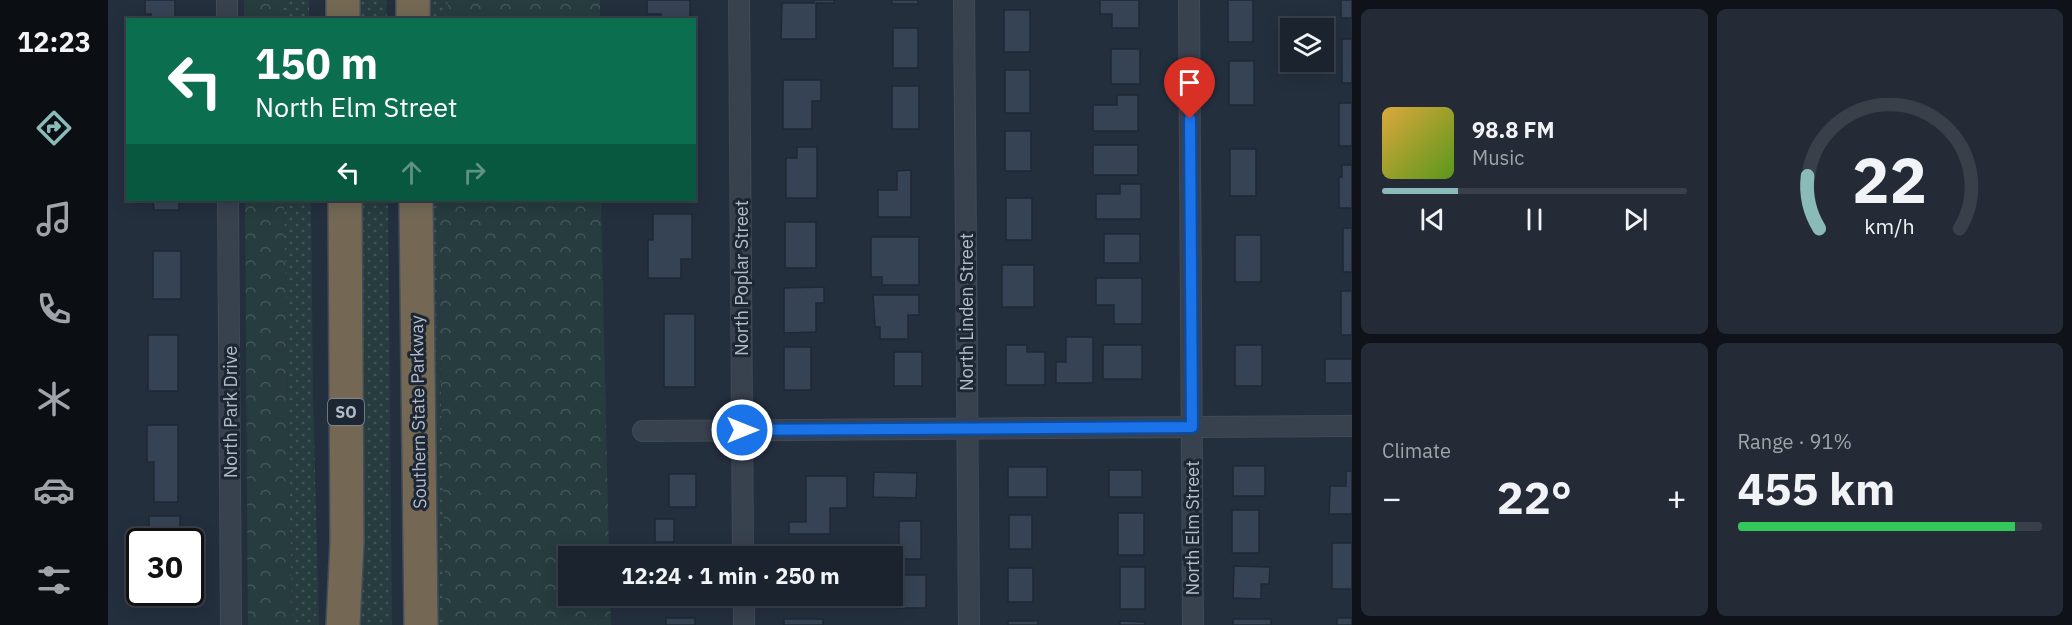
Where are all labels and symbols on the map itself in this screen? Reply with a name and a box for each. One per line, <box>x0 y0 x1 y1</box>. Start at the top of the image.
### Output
pin <box>1164 57 1215 119</box>
street label: North Poplar Street <box>730 200 753 356</box>
street label: North Linden Street <box>955 233 978 391</box>
street label: Southern State Parkway <box>405 315 431 509</box>
street label: North Park Drive <box>219 346 242 478</box>
position arrow <box>710 398 774 462</box>
road number: SO <box>328 399 364 425</box>
street label: North Elm Street <box>1181 461 1204 596</box>
speed limit sign: 30 <box>126 528 204 606</box>

